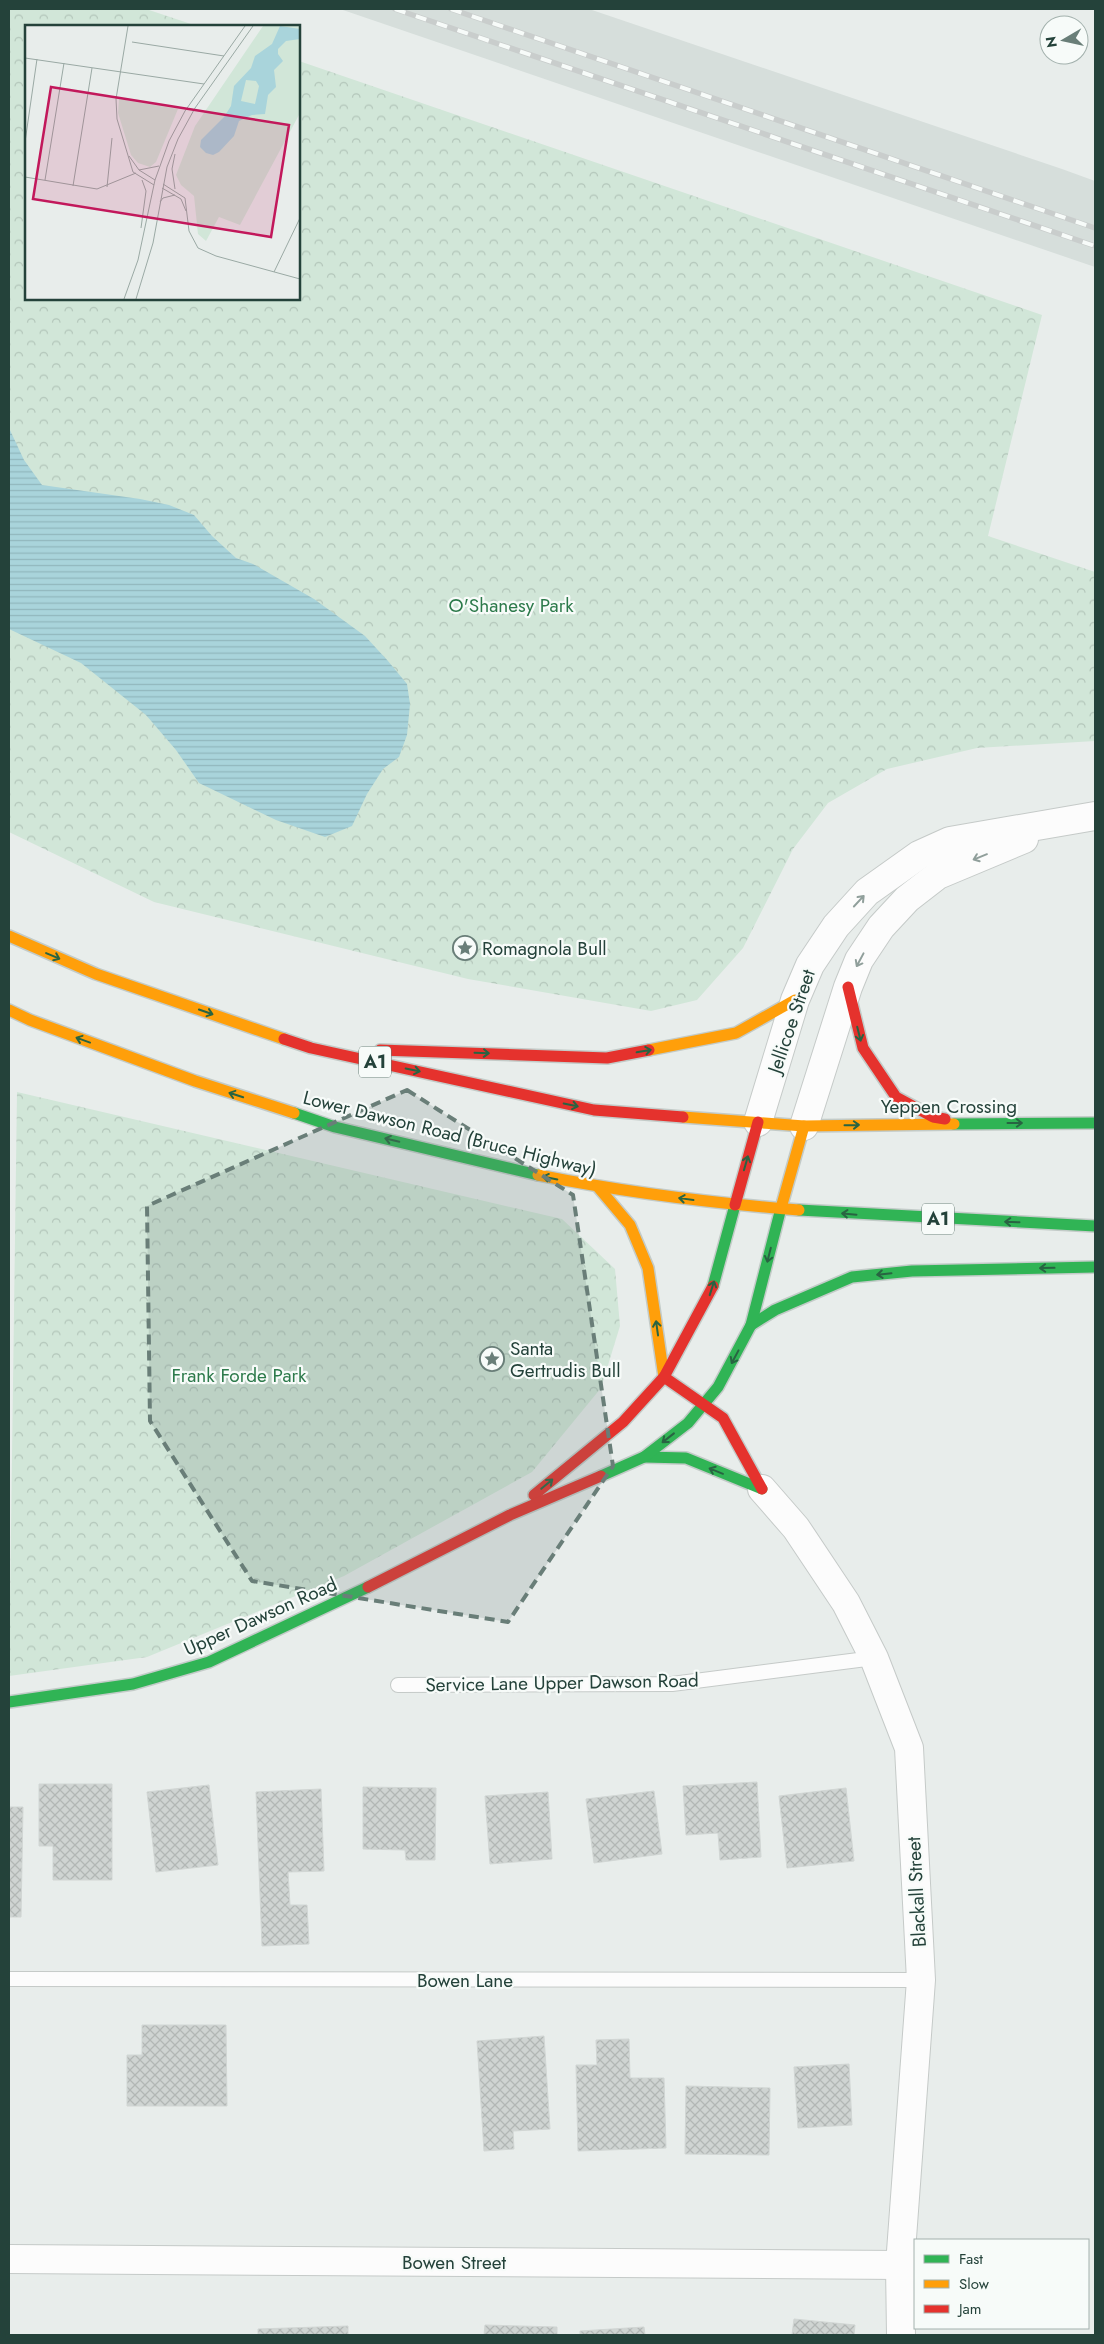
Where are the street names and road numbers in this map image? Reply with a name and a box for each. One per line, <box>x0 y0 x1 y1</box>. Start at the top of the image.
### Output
street label: Jellicoe Street <box>760 965 822 1080</box>
road number: A1 <box>359 1046 391 1078</box>
street label: Lower Dawson Road (Bruce Highway) <box>300 1084 599 1183</box>
street label: Yeppen Crossing <box>881 1093 1017 1120</box>
road number: A1 <box>922 1204 954 1234</box>
street label: Upper Dawson Road <box>179 1571 341 1662</box>
street label: Service Lane Upper Dawson Road <box>425 1667 699 1698</box>
street label: Blackall Street <box>900 1836 933 1948</box>
street label: Bowen Lane <box>417 1967 513 1994</box>
street label: Bowen Street <box>402 2249 506 2276</box>

